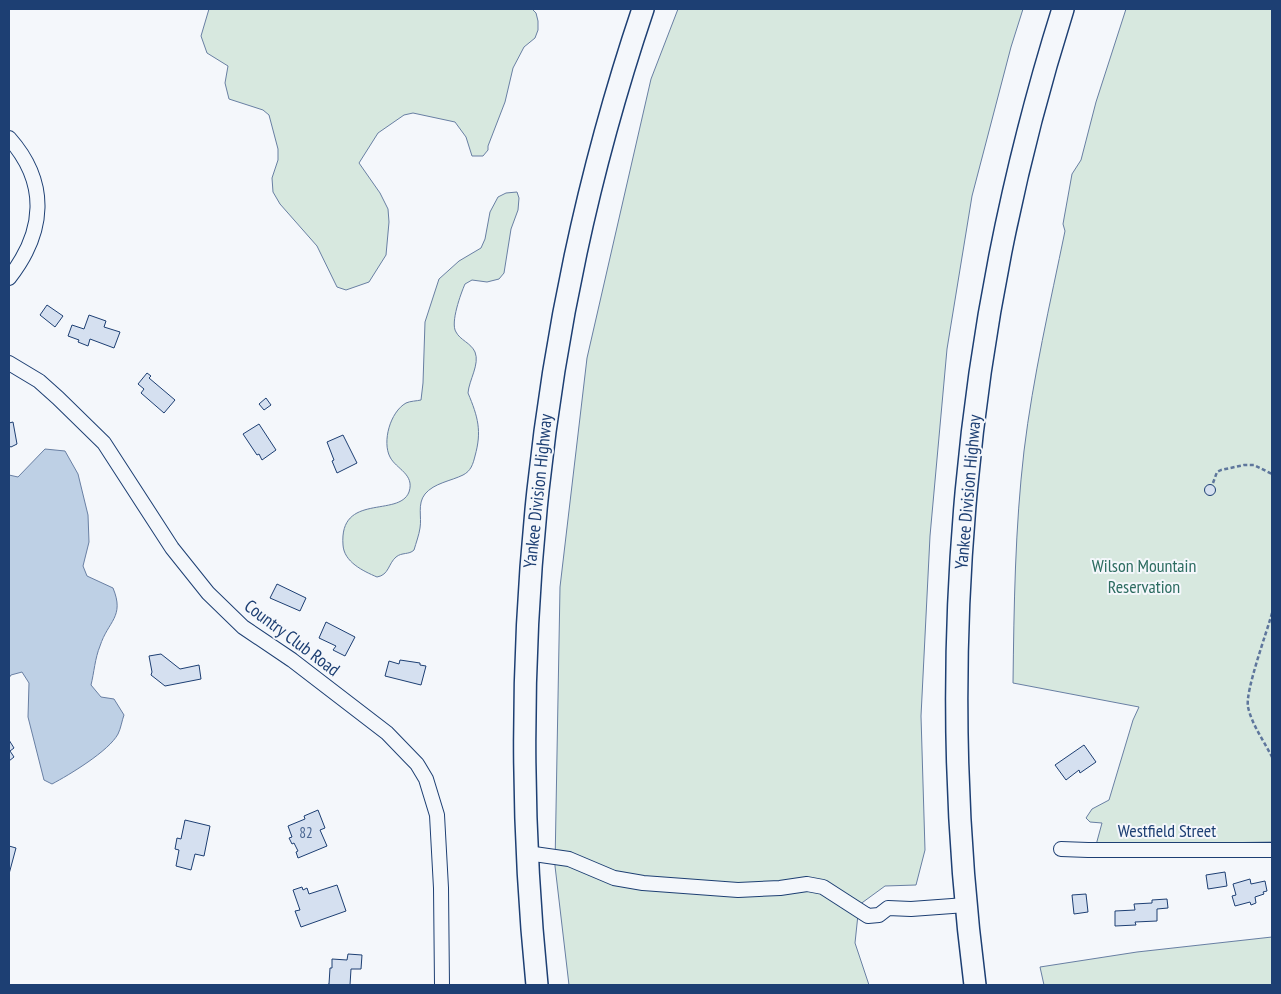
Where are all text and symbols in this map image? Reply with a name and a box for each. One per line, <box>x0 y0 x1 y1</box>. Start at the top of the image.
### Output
street label: Yankee Division Highway <box>518 412 557 569</box>
street label: Yankee Division Highway <box>949 413 986 570</box>
park label: Wilson Mountain Reservation <box>1092 554 1196 598</box>
street label: Country Club Road <box>240 594 345 681</box>
street label: Westfield Street <box>1118 819 1216 842</box>
house number: 82 <box>299 823 313 842</box>

